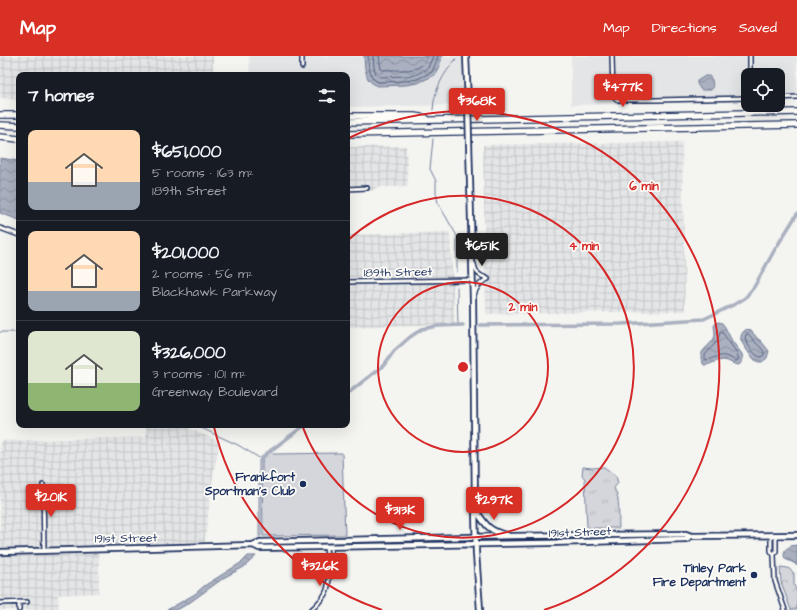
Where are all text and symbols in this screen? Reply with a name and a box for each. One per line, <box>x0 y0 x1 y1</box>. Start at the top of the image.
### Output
text: Map <box>20 15 56 42</box>
text: Map <box>603 18 630 38</box>
text: Directions <box>652 18 717 38</box>
text: Saved <box>739 18 777 38</box>
map controls <box>741 68 785 112</box>
button: locate <box>741 68 785 112</box>
pin: $477K <box>595 74 651 108</box>
text: $477K <box>603 78 643 96</box>
text: 7 homes <box>28 84 94 108</box>
icon: filters <box>316 85 338 107</box>
pin: $368K <box>449 88 505 122</box>
text: $368K <box>458 92 496 110</box>
text: $651,000 <box>152 140 222 164</box>
icon: home <box>60 146 108 194</box>
text: 5 rooms · 163 m² <box>152 164 254 182</box>
text: 6 min <box>629 178 659 195</box>
text: 189th Street <box>152 182 227 200</box>
pin: $651K <box>454 233 510 267</box>
text: $651K <box>465 237 499 255</box>
text: 4 min <box>569 238 599 255</box>
text: $201,000 <box>152 241 219 265</box>
icon: home <box>60 247 108 295</box>
street label: 189th Street <box>363 263 433 282</box>
text: 2 rooms · 56 m² <box>152 265 253 283</box>
text: Blackhawk Parkway <box>152 283 277 301</box>
text: 2 min <box>508 299 537 316</box>
text: $326,000 <box>152 341 226 365</box>
icon: home <box>60 347 108 395</box>
centre of rings <box>456 360 470 374</box>
text: 3 rooms · 101 m² <box>152 365 246 383</box>
text: Greenway Boulevard <box>152 383 278 401</box>
place label: Frankfort Sportman's Club <box>204 469 295 501</box>
marker: Frankfort Sportman's Club <box>298 479 308 489</box>
pin: $201K <box>23 484 79 518</box>
pin: $297K <box>466 487 522 521</box>
text: $201K <box>35 488 67 506</box>
text: $297K <box>475 491 513 509</box>
pin: $313K <box>372 497 428 531</box>
text: $313K <box>385 501 415 519</box>
street label: 191st Street <box>548 523 612 542</box>
street label: 191st Street <box>95 529 158 548</box>
pin: $326K <box>292 553 348 587</box>
text: $326K <box>301 557 339 575</box>
place label: Tinley Park Fire Department <box>653 560 747 592</box>
marker: Tinley Park Fire Department <box>749 570 759 580</box>

